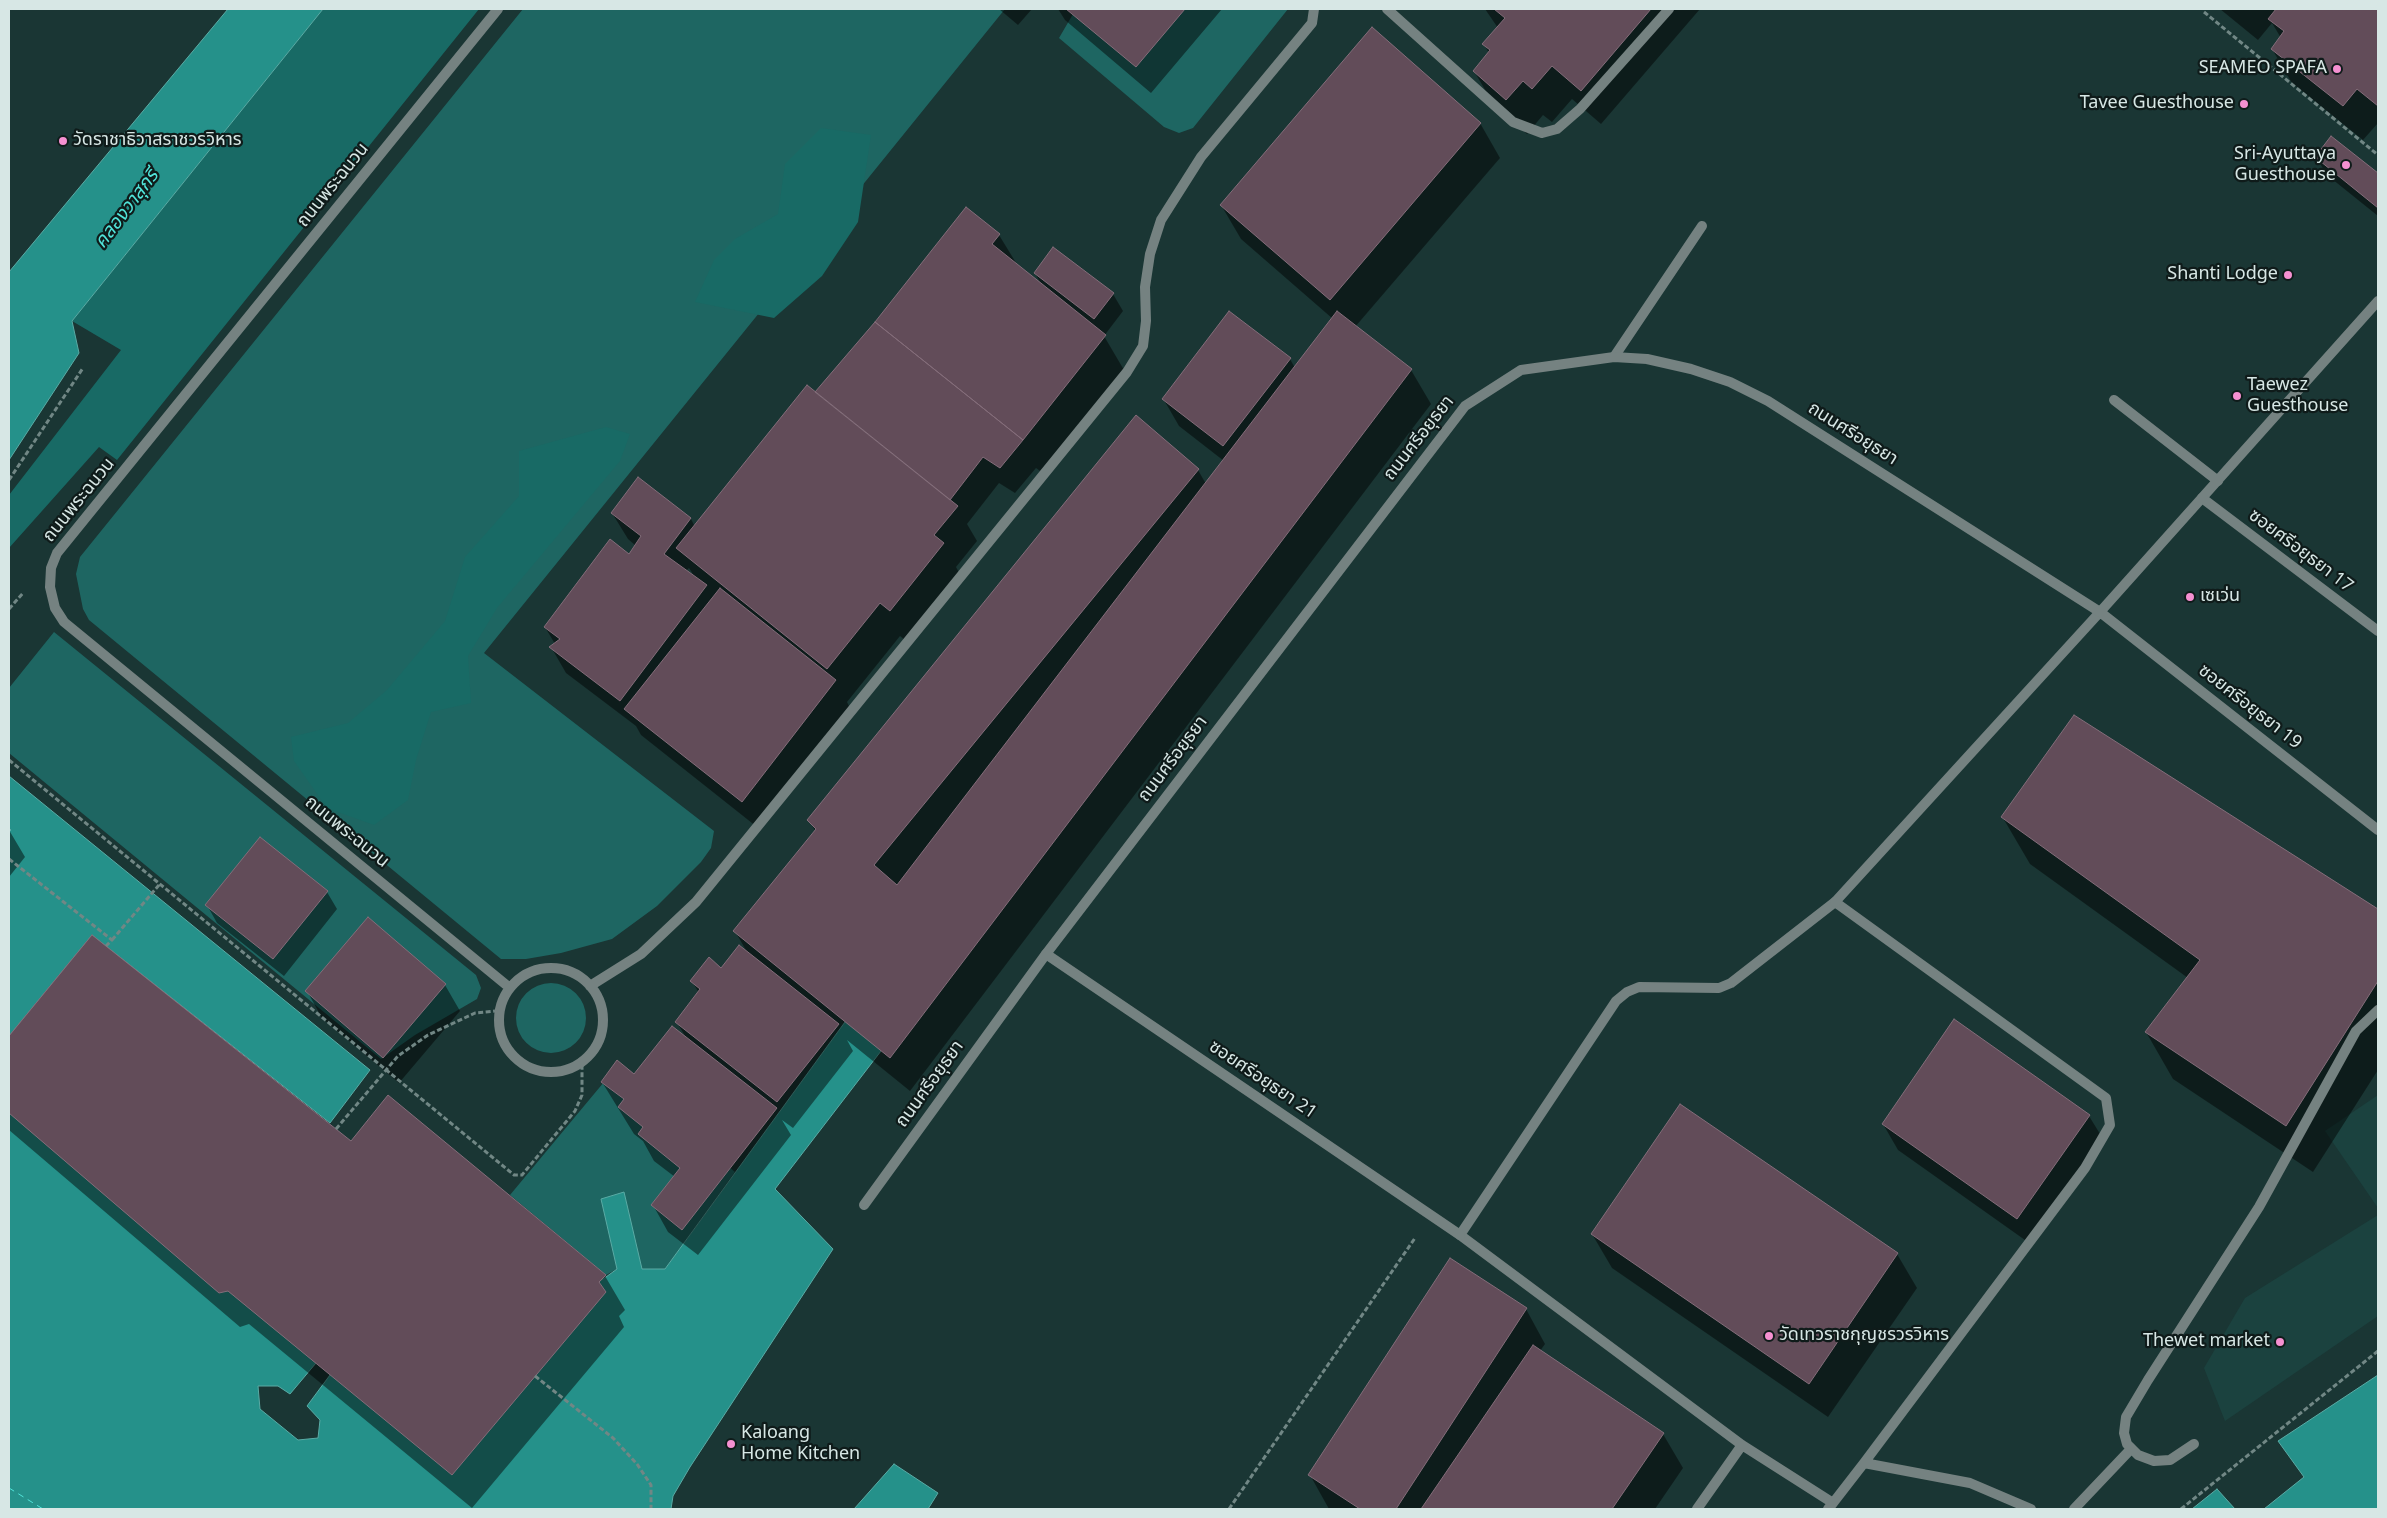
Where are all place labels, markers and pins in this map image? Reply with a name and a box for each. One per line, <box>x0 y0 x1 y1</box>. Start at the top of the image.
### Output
place label: SEAMEO SPAFA <box>2199 58 2327 80</box>
marker: SEAMEO SPAFA <box>2331 63 2343 75</box>
place label: Tavee Guesthouse <box>2080 93 2234 115</box>
marker: Tavee Guesthouse <box>2238 98 2250 110</box>
place label: วัดราชาธิวาสราชวรวิหาร <box>73 130 242 152</box>
marker: วัดราชาธิวาสราชวรวิหาร <box>57 135 69 147</box>
place label: Sri-Ayuttaya Guesthouse <box>2234 144 2336 186</box>
marker: Sri-Ayuttaya Guesthouse <box>2340 159 2352 171</box>
place label: Shanti Lodge <box>2167 264 2278 286</box>
marker: Shanti Lodge <box>2282 269 2294 281</box>
place label: Taewez Guesthouse <box>2247 375 2348 418</box>
marker: Taewez Guesthouse <box>2231 390 2243 402</box>
place label: เซเว่น <box>2200 586 2240 608</box>
marker: เซเว่น <box>2184 591 2196 603</box>
place label: วัดเทวราชกุญชรวรวิหาร <box>1779 1325 1949 1347</box>
marker: วัดเทวราชกุญชรวรวิหาร <box>1763 1330 1775 1342</box>
place label: Thewet market <box>2143 1331 2270 1353</box>
marker: Thewet market <box>2274 1336 2286 1348</box>
place label: Kaloang Home Kitchen <box>741 1423 860 1466</box>
marker: Kaloang Home Kitchen <box>725 1438 737 1450</box>

